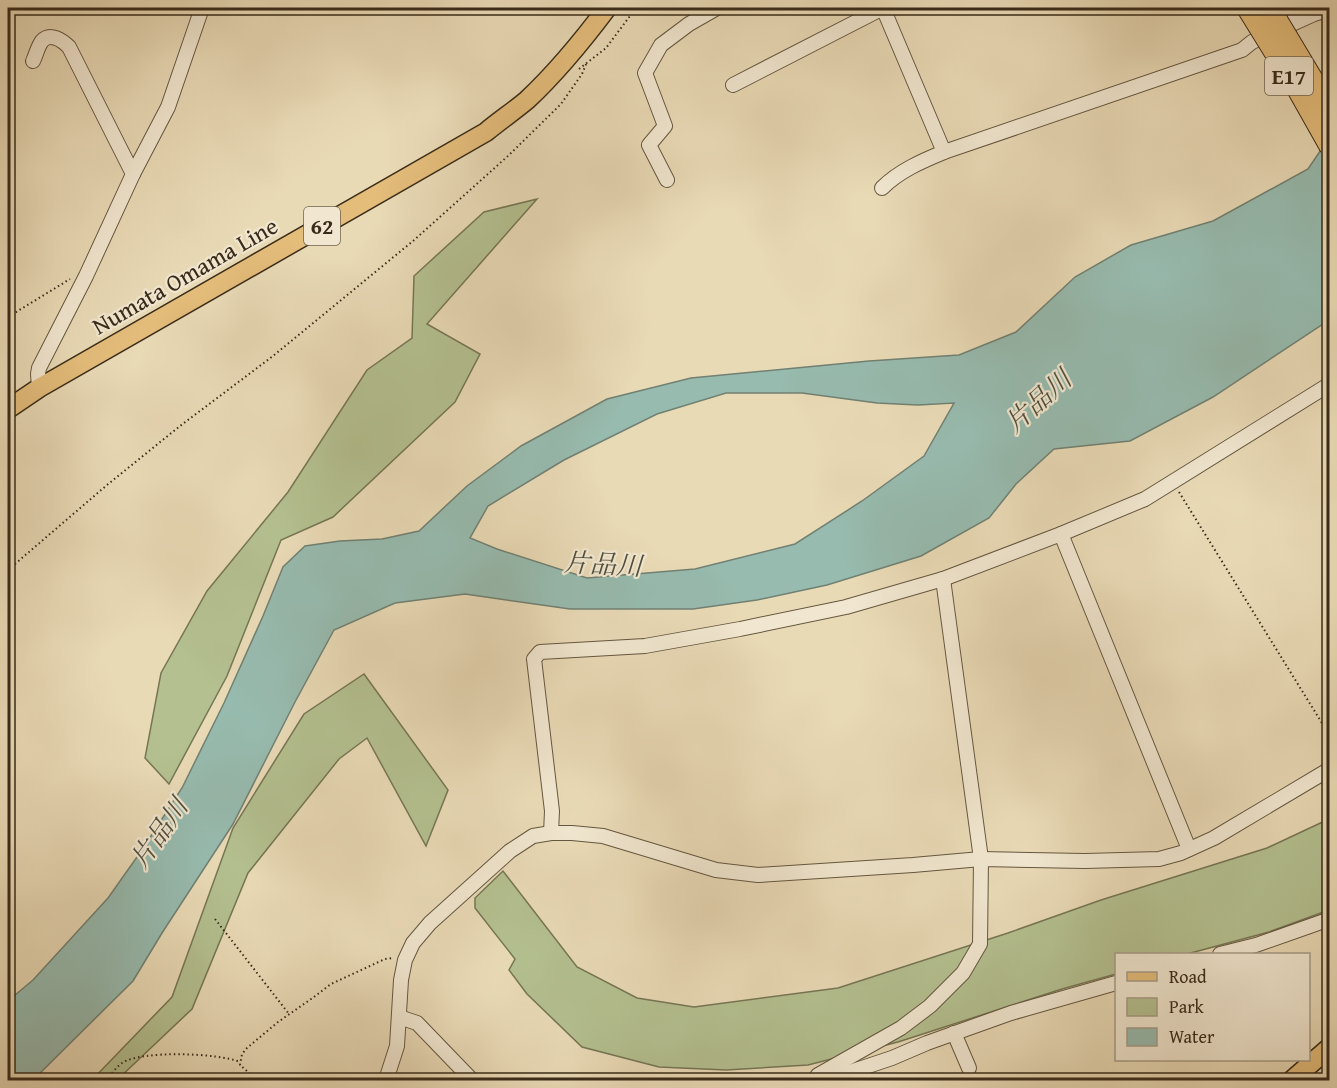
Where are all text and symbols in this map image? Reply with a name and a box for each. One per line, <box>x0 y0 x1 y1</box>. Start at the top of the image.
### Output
road number: E17 <box>1265 57 1313 95</box>
road number: 62 <box>304 207 340 245</box>
street label: Numata Omama Line <box>85 208 284 343</box>
water label: 片品川 <box>996 358 1082 441</box>
water label: 片品川 <box>563 542 646 585</box>
water label: 片品川 <box>120 787 199 876</box>
legend <box>1115 953 1310 1061</box>
text: Road <box>1169 963 1207 990</box>
text: Park <box>1169 993 1205 1020</box>
text: Water <box>1169 1023 1215 1050</box>

